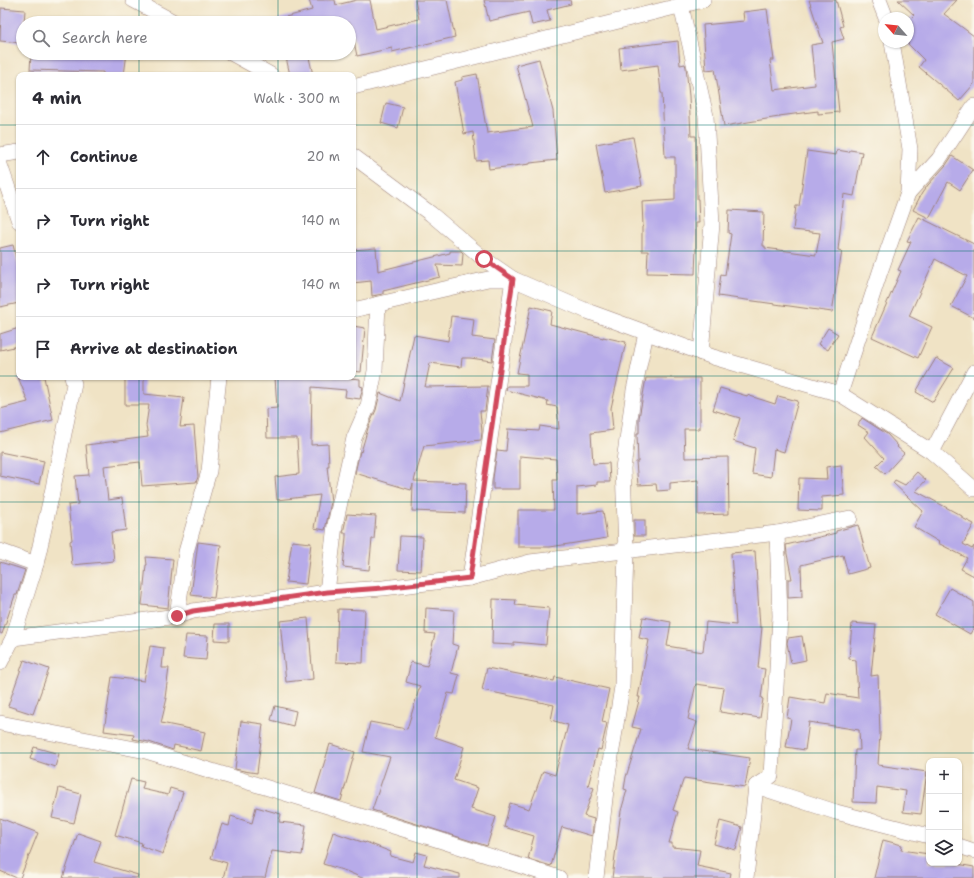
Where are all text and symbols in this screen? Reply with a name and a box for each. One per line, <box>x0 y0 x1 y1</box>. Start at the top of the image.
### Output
north arrow <box>878 12 914 48</box>
search box <box>16 16 356 60</box>
icon: search <box>30 27 52 49</box>
text: Search here <box>62 28 148 48</box>
text: 4 min <box>32 87 82 109</box>
text: Walk · 300 m <box>253 90 340 107</box>
icon: ahead <box>32 146 54 168</box>
text: Continue <box>70 147 138 167</box>
text: 20 m <box>307 148 340 165</box>
icon: right <box>32 210 54 232</box>
text: Turn right <box>70 211 150 231</box>
text: 140 m <box>301 212 340 229</box>
route start <box>475 250 493 268</box>
icon: right <box>32 274 54 296</box>
text: Turn right <box>70 275 150 295</box>
text: 140 m <box>301 276 340 293</box>
icon: arrive <box>32 338 54 360</box>
text: Arrive at destination <box>70 339 238 359</box>
route end <box>168 607 186 625</box>
map controls <box>926 758 962 866</box>
button: + <box>926 758 962 794</box>
button: − <box>926 794 962 830</box>
button: layers <box>926 830 962 866</box>

